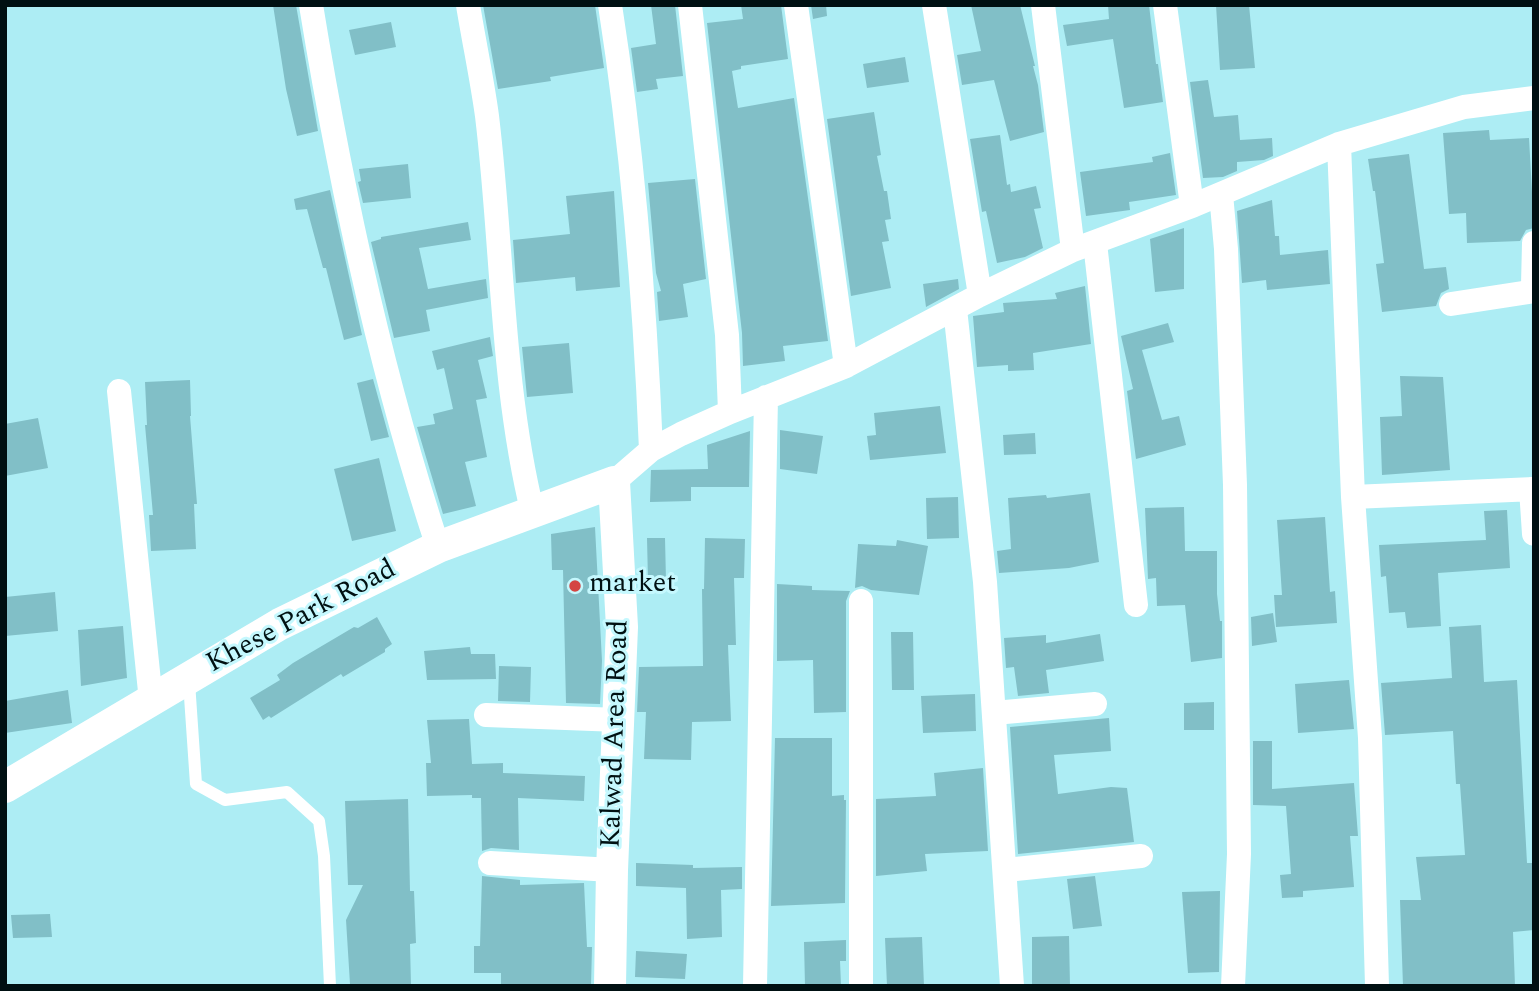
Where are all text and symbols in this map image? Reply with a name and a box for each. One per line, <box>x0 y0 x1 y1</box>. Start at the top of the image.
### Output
street label: Khese Park Road <box>201 554 403 682</box>
place label: market <box>589 569 676 603</box>
marker: market <box>567 578 583 594</box>
street label: Kalwad Area Road <box>596 619 638 849</box>

